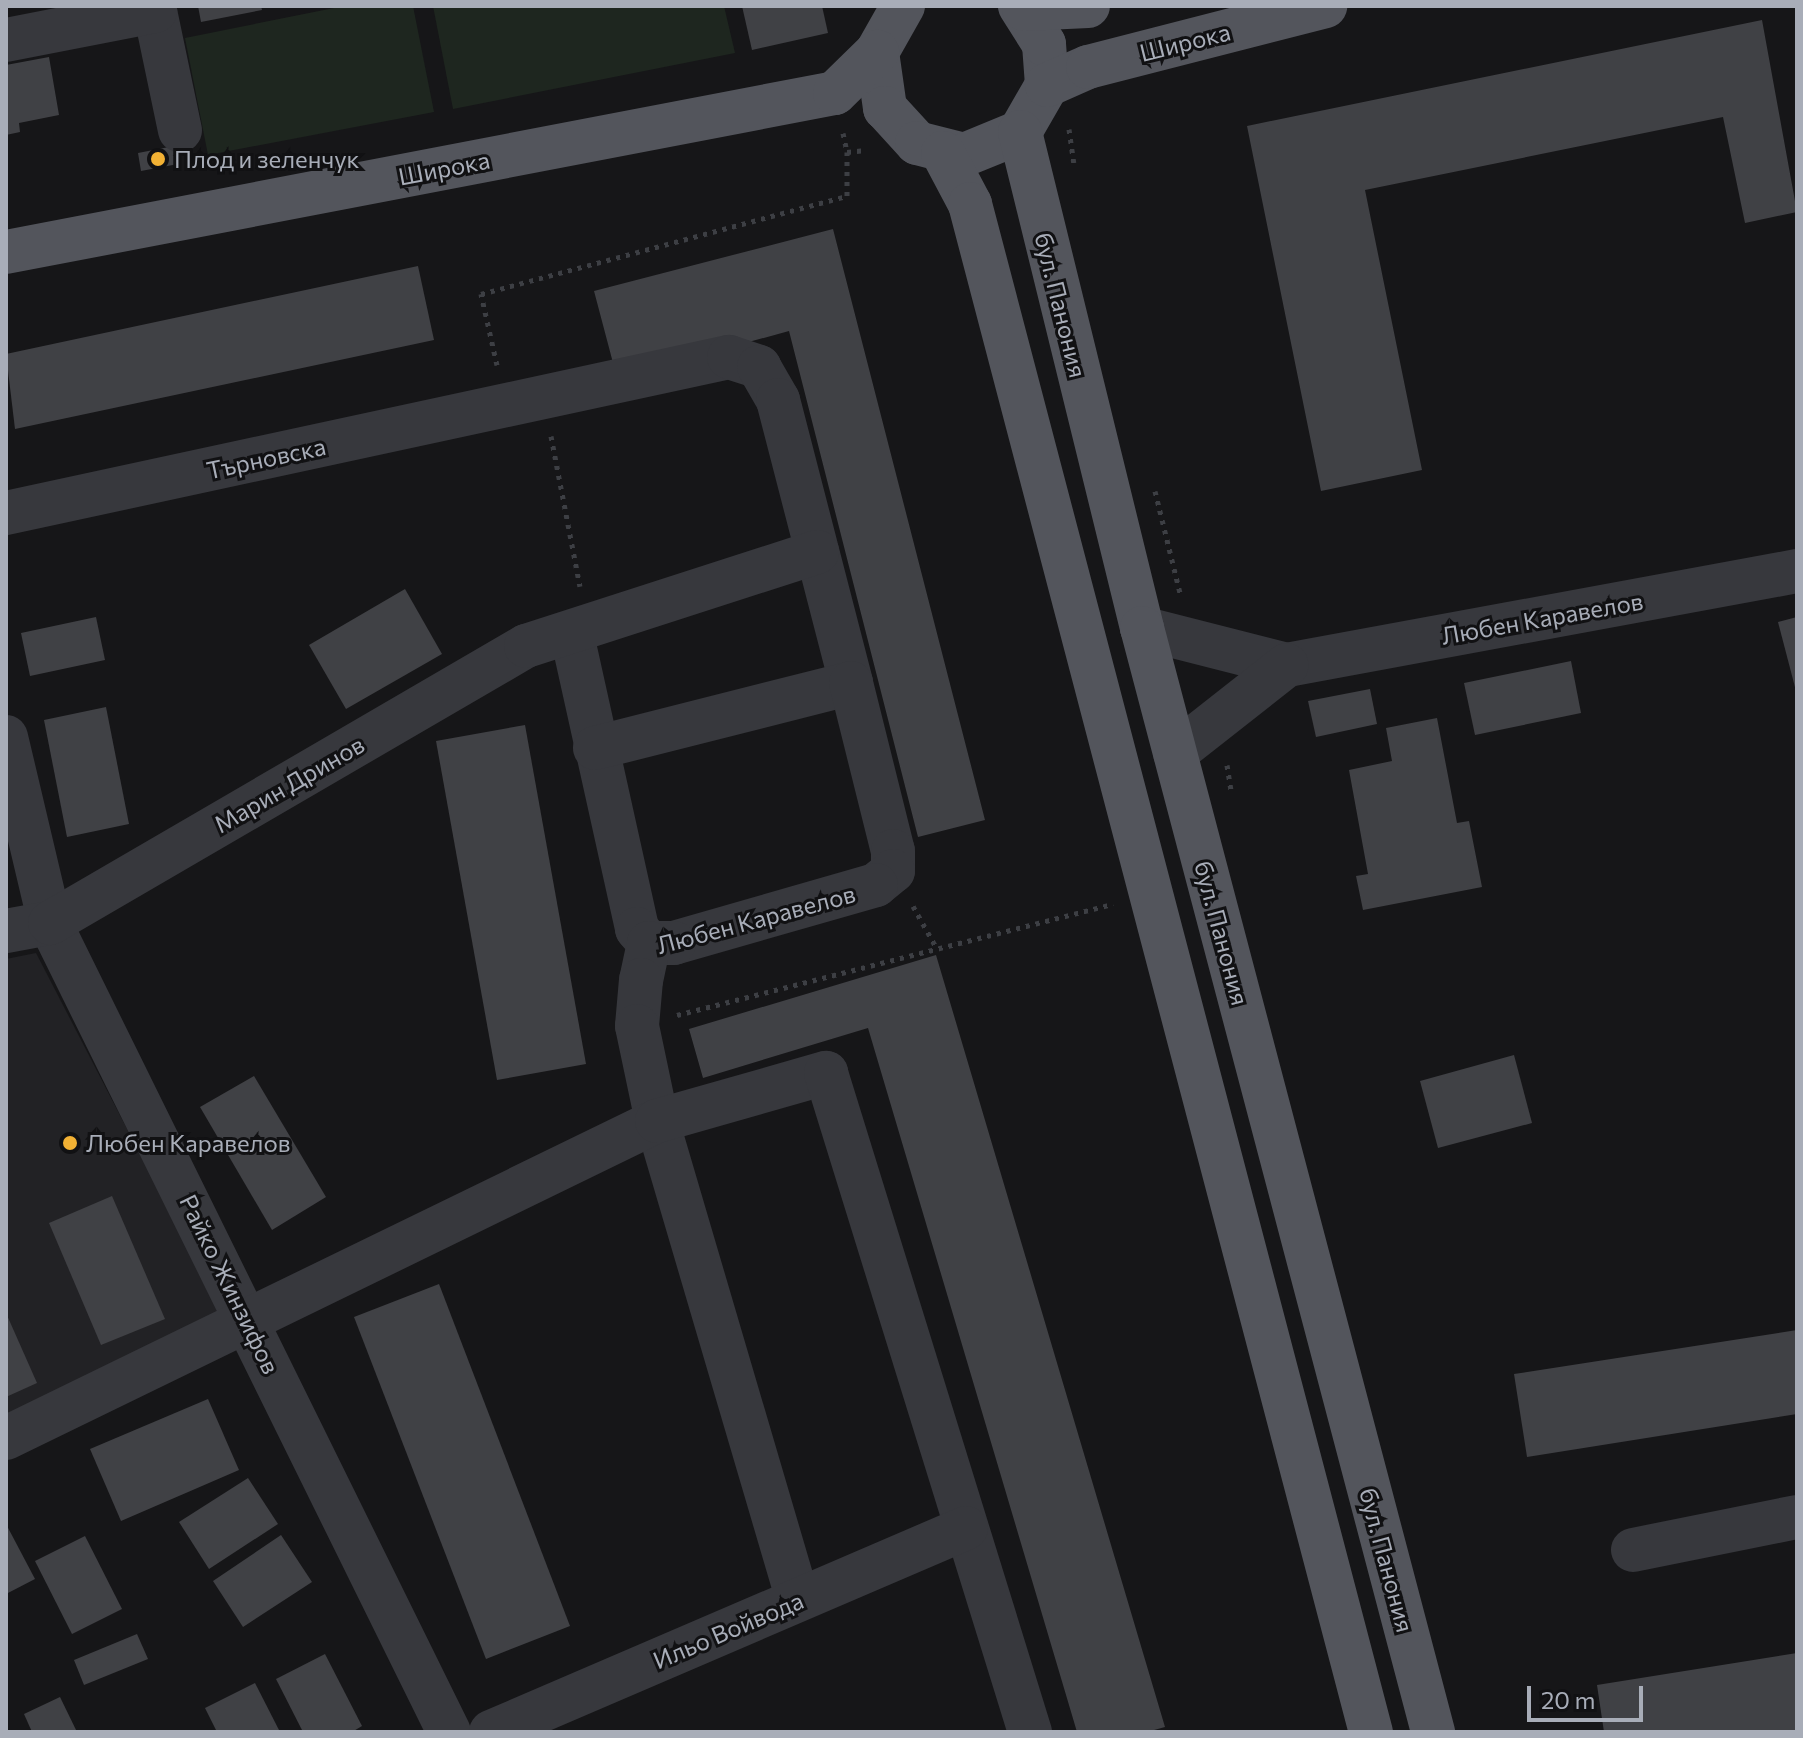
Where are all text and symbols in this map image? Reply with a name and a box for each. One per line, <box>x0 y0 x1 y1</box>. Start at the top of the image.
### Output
street label: Широка <box>1137 17 1233 67</box>
place label: Плод и зеленчук <box>174 145 359 173</box>
street label: Широка <box>396 145 492 191</box>
marker: Плод и зеленчук <box>149 150 167 168</box>
street label: бул. Панония <box>1029 230 1093 380</box>
street label: Търновска <box>204 431 328 485</box>
street label: Любен Каравелов <box>1439 586 1645 650</box>
street label: Марин Дринов <box>209 729 369 839</box>
street label: бул. Панония <box>1189 858 1255 1008</box>
street label: Любен Каравелов <box>653 879 859 959</box>
place label: Любен Каравелов <box>86 1129 291 1157</box>
marker: Любен Каравелов <box>61 1134 79 1152</box>
street label: Райко Жинзифов <box>174 1190 286 1378</box>
street label: бул. Панония <box>1354 1485 1420 1635</box>
street label: Ильо Войвода <box>649 1585 807 1675</box>
scale bar <box>1531 1670 1647 1720</box>
text: 20 m <box>1541 1685 1595 1714</box>

